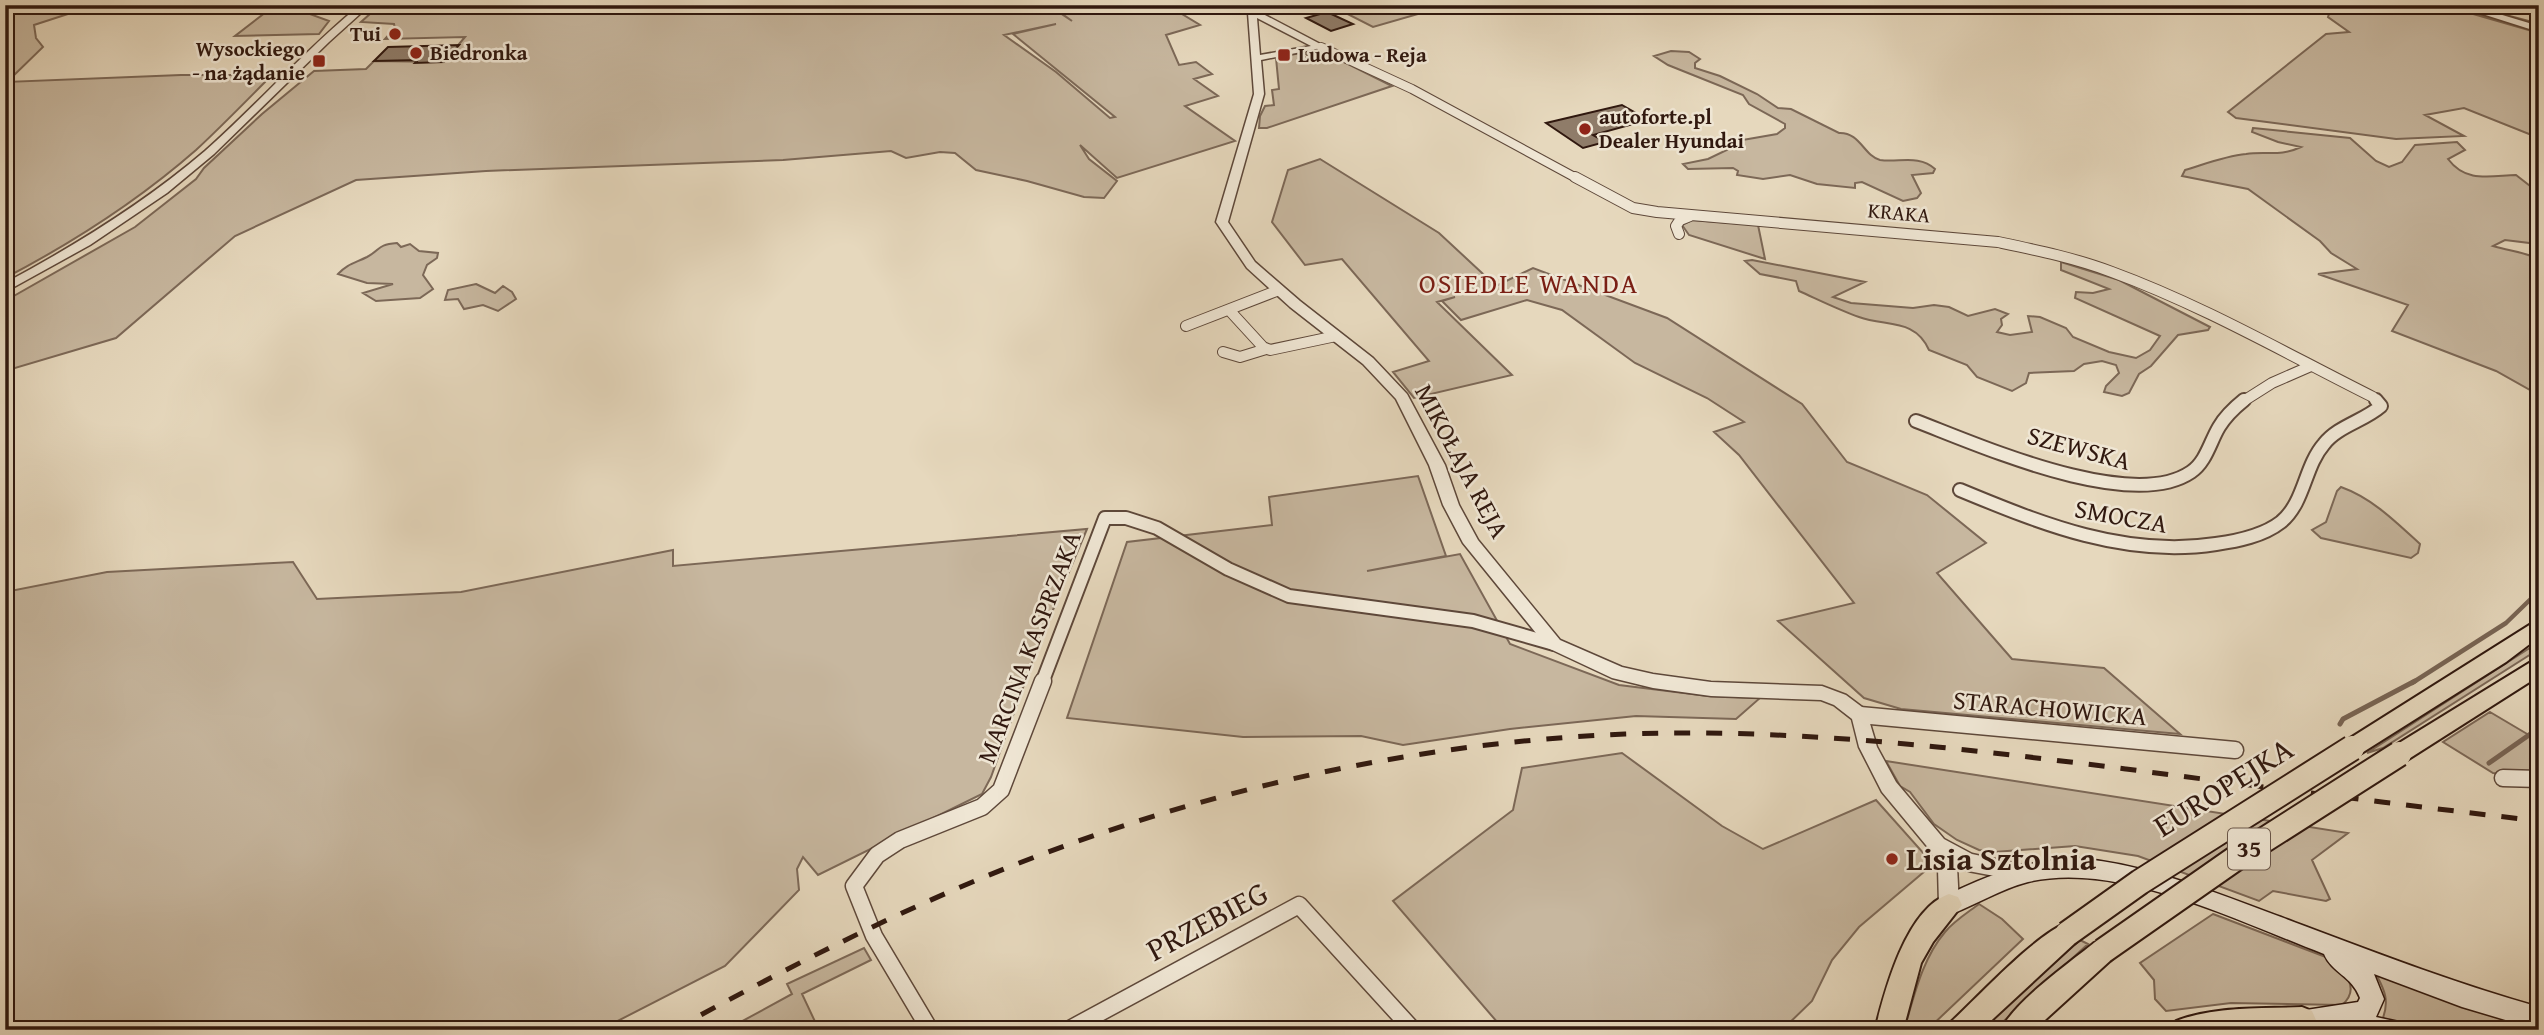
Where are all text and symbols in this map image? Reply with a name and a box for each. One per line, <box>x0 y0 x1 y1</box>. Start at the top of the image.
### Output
place label: Tui <box>350 18 381 49</box>
marker: Tui <box>387 26 403 42</box>
place label: Wysockiego - na żądanie <box>192 33 305 88</box>
place label: Biedronka <box>430 37 528 68</box>
place label: Ludowa - Reja <box>1298 39 1427 70</box>
marker: Biedronka <box>408 45 424 61</box>
marker: Ludowa - Reja <box>1276 47 1292 63</box>
marker: Wysockiego - na żądanie <box>311 53 327 69</box>
place label: autoforte.pl Dealer Hyundai <box>1599 101 1744 156</box>
marker: autoforte.pl Dealer Hyundai <box>1577 121 1593 137</box>
street label: KRAKA <box>1867 194 1932 231</box>
district label: OSIEDLE WANDA <box>1419 262 1639 303</box>
street label: MIKOŁAJA REJA <box>1405 377 1520 545</box>
street label: SZEWSKA <box>2023 415 2135 480</box>
street label: SMOCZA <box>2072 488 2171 543</box>
street label: MARCINA KASPRZAKA <box>966 525 1091 769</box>
street label: STARACHOWICKA <box>1952 680 2149 735</box>
street label: EUROPEJKA <box>2144 725 2302 848</box>
road number: 35 <box>2228 828 2270 870</box>
place label: Lisia Sztolnia <box>1906 835 2097 882</box>
marker: Lisia Sztolnia <box>1884 851 1900 867</box>
street label: PRZEBIEG <box>1138 869 1276 972</box>

